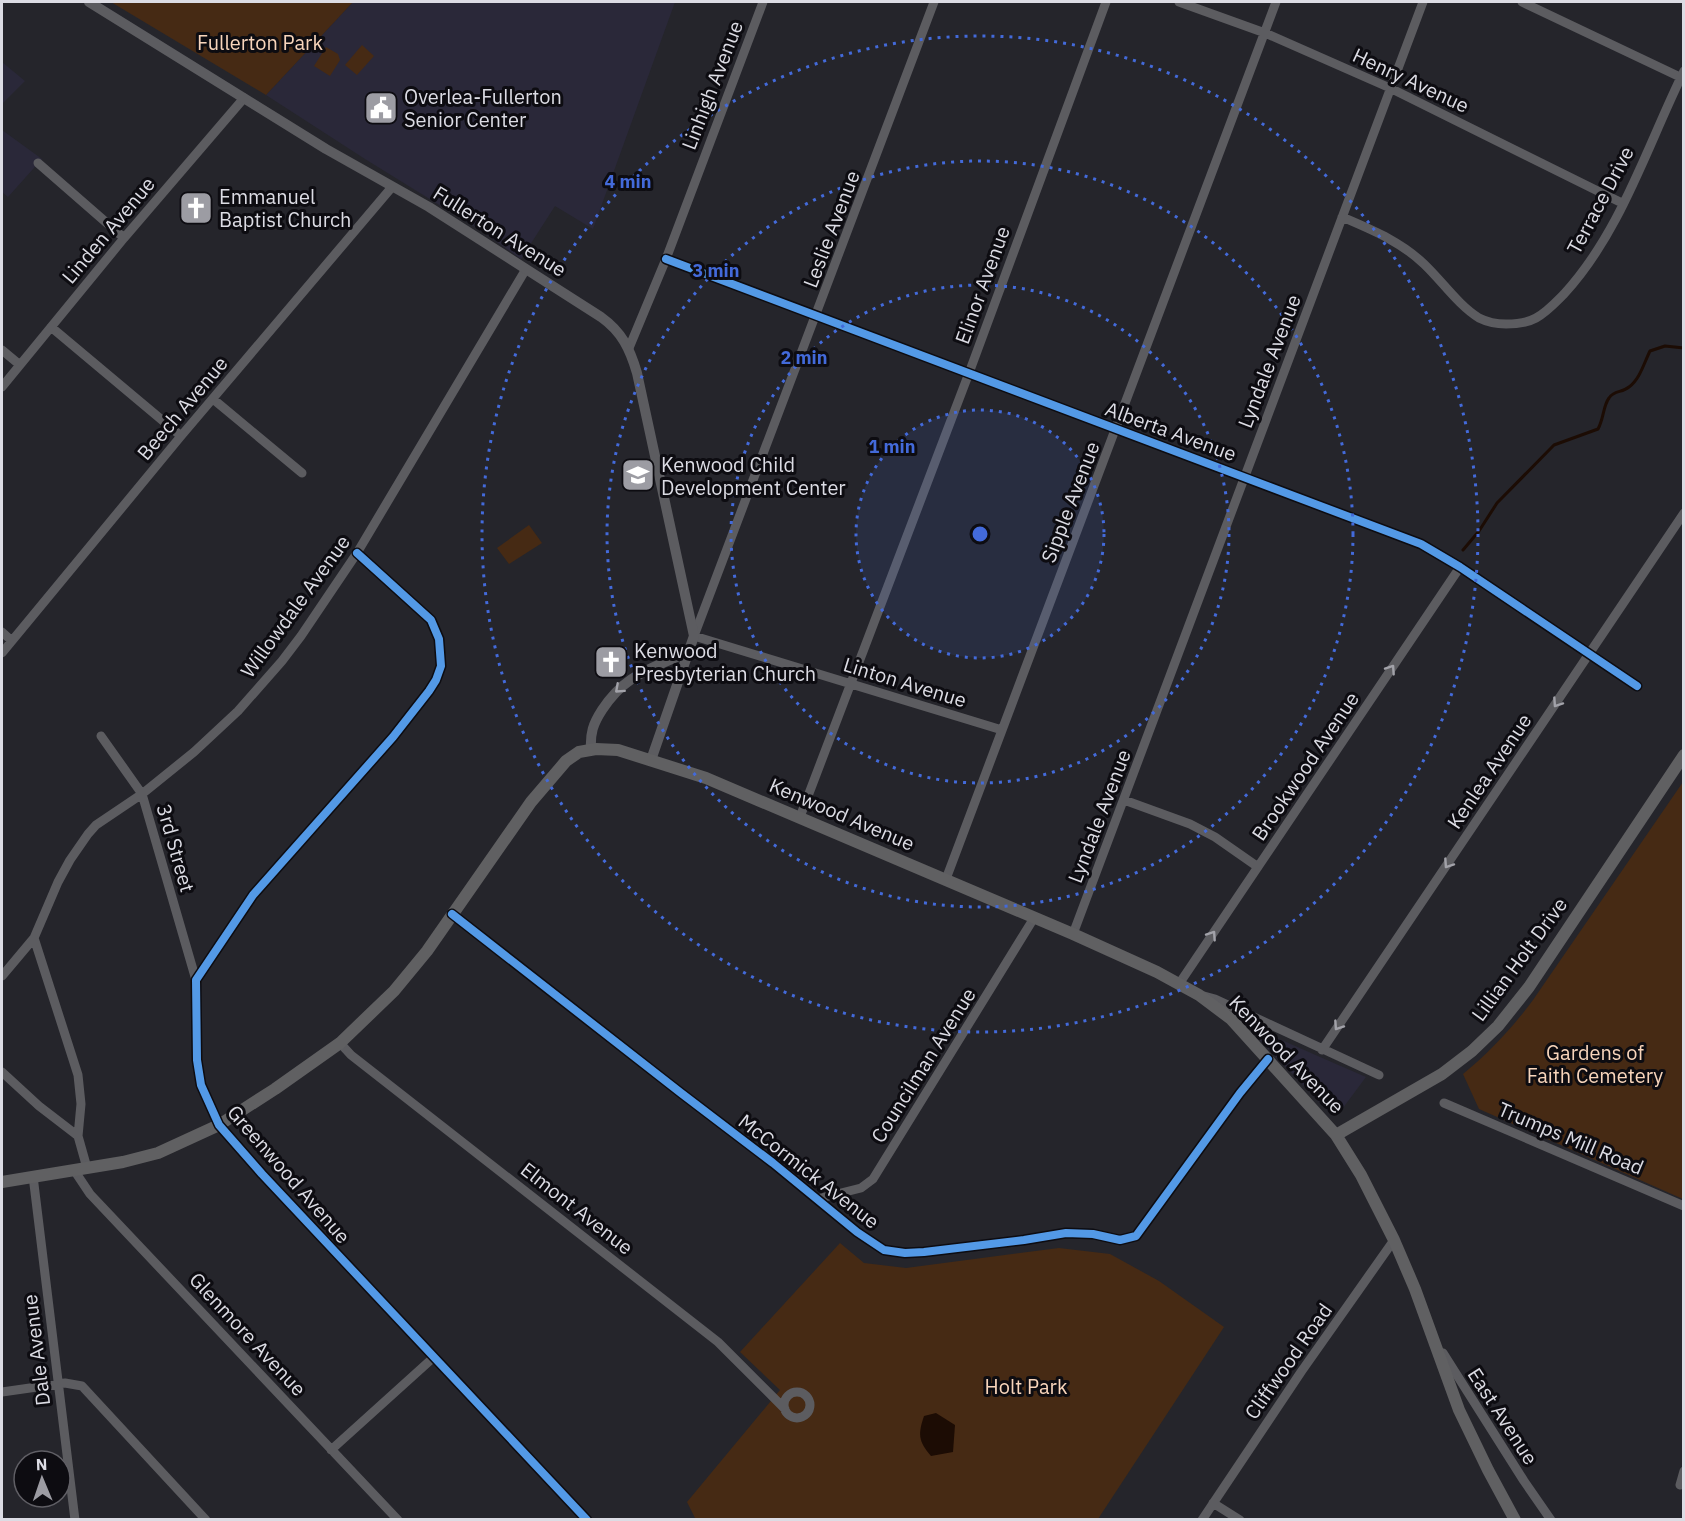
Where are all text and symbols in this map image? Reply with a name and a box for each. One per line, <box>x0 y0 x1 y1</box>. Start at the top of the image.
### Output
street label: Linhigh Avenue <box>675 17 749 153</box>
park label: Fullerton Park <box>197 29 323 56</box>
street label: Henry Avenue <box>1348 41 1474 119</box>
place label: Overlea-Fullerton Senior Center <box>404 83 562 133</box>
public building icon: Overlea-Fullerton Senior Center <box>363 90 399 126</box>
street label: Terrace Drive <box>1560 141 1640 259</box>
street label: Leslie Avenue <box>796 167 866 291</box>
text: 4 min <box>604 170 652 193</box>
street label: Linden Avenue <box>55 171 161 289</box>
street label: Fullerton Avenue <box>428 179 572 283</box>
place label: Emmanuel Baptist Church <box>219 183 351 233</box>
church icon: Emmanuel Baptist Church <box>178 190 214 226</box>
street label: Elinor Avenue <box>948 222 1016 348</box>
text: 3 min <box>692 259 740 282</box>
street label: Lyndale Avenue <box>1231 290 1307 432</box>
text: 2 min <box>780 346 828 369</box>
street label: Beech Avenue <box>131 350 233 466</box>
street label: Alberta Avenue <box>1102 395 1240 467</box>
text: 1 min <box>868 435 916 458</box>
street label: Sipple Avenue <box>1035 438 1105 566</box>
place label: Kenwood Child Development Center <box>661 451 846 501</box>
school or university icon: Kenwood Child Development Center <box>620 457 656 493</box>
centre of rings <box>970 524 990 544</box>
street label: Willowdale Avenue <box>234 529 356 683</box>
place label: Kenwood Presbyterian Church <box>634 637 816 687</box>
church icon: Kenwood Presbyterian Church <box>593 644 629 680</box>
street label: Linton Avenue <box>840 650 970 714</box>
one-way arrow <box>1384 665 1395 676</box>
one-way arrow <box>615 682 626 693</box>
street label: Brookwood Avenue <box>1245 686 1365 846</box>
one-way arrow <box>1553 696 1564 707</box>
street label: Kenlea Avenue <box>1441 708 1537 834</box>
street label: Lyndale Avenue <box>1061 745 1137 887</box>
street label: Kenwood Avenue <box>765 771 919 857</box>
street label: 3rd Street <box>151 801 201 895</box>
one-way arrow <box>1444 858 1455 869</box>
street label: Lillian Holt Drive <box>1465 892 1573 1026</box>
one-way arrow <box>1205 931 1216 942</box>
street label: Councilman Avenue <box>864 982 982 1148</box>
street label: Kenwood Avenue <box>1223 989 1351 1119</box>
one-way arrow <box>1334 1020 1346 1030</box>
park label: Gardens of Faith Cemetery <box>1527 1039 1663 1089</box>
street label: Trumps Mill Road <box>1494 1095 1648 1181</box>
street label: Greenwood Avenue <box>221 1099 357 1249</box>
street label: McCormick Avenue <box>733 1107 885 1235</box>
street label: Elmont Avenue <box>515 1156 639 1260</box>
street label: Glenmore Avenue <box>184 1266 312 1402</box>
street label: Dale Avenue <box>16 1293 56 1407</box>
street label: Cliffwood Road <box>1238 1298 1338 1424</box>
street label: East Avenue <box>1462 1362 1544 1470</box>
park label: Holt Park <box>985 1373 1068 1400</box>
north arrow <box>12 1449 72 1509</box>
text: N <box>35 1454 48 1474</box>

